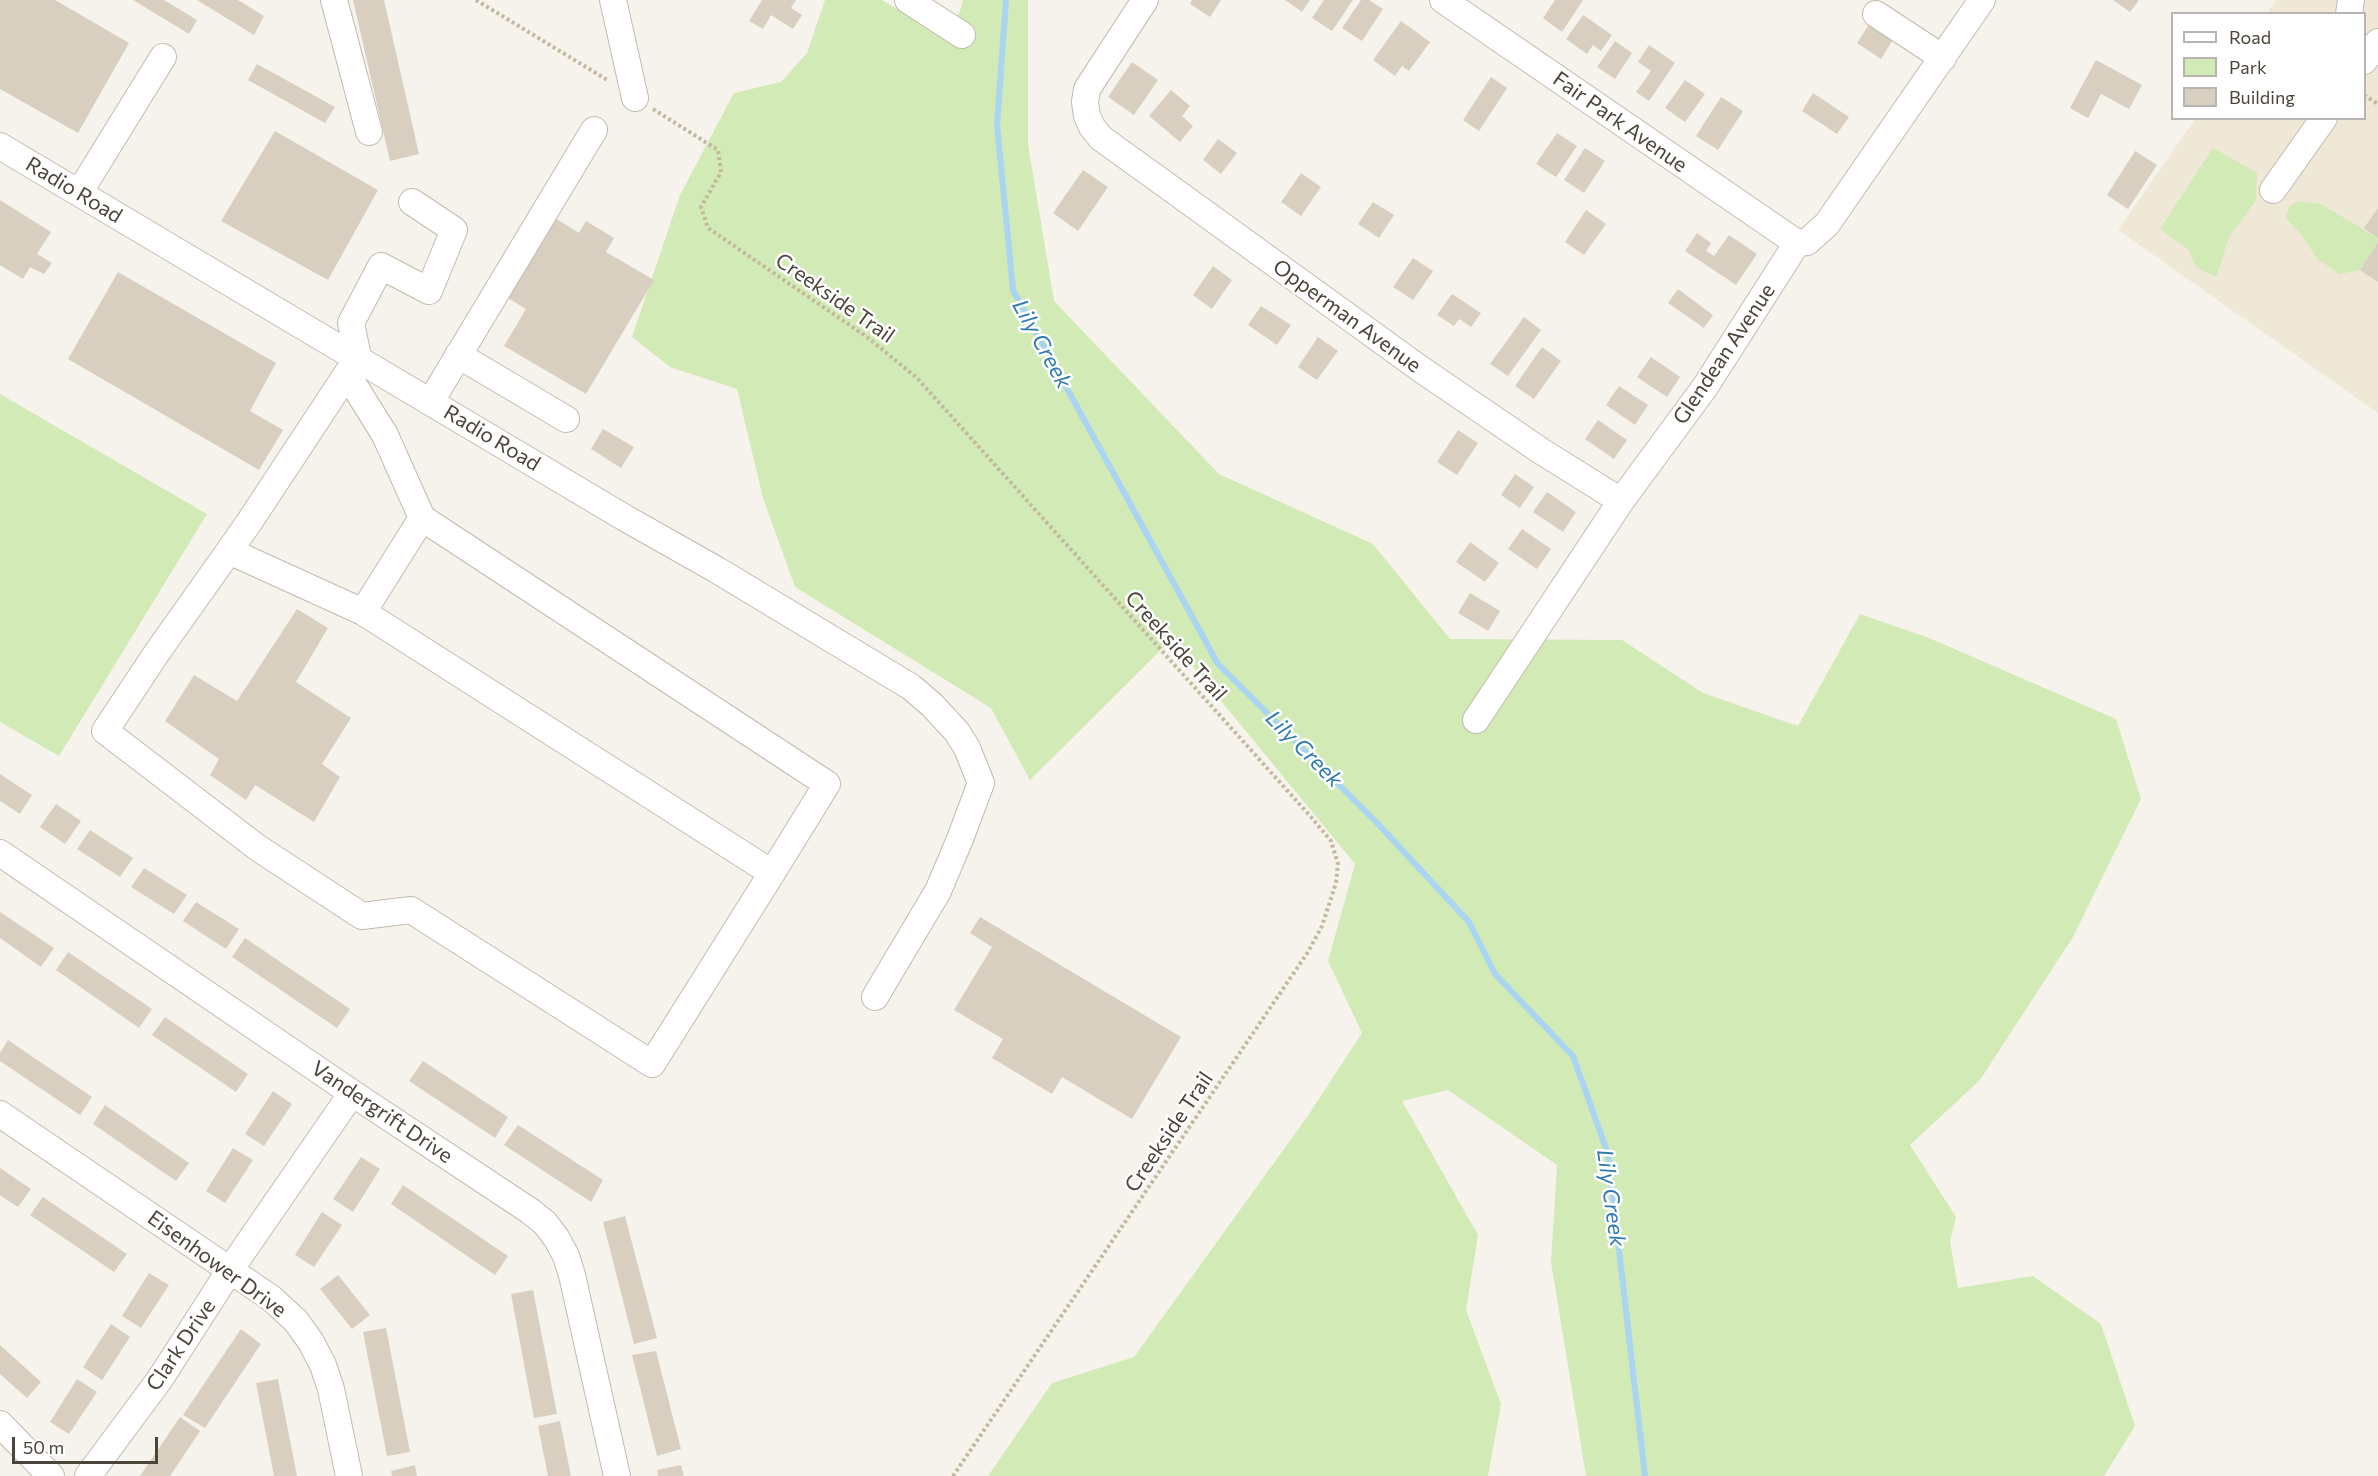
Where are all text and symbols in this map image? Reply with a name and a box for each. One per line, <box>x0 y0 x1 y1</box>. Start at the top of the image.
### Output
legend <box>2171 12 2366 120</box>
text: Road <box>2229 26 2271 48</box>
text: Park <box>2229 56 2267 78</box>
street label: Fair Park Avenue <box>1548 66 1692 178</box>
text: Building <box>2229 86 2295 108</box>
street label: Radio Road <box>21 151 127 229</box>
street label: Creekside Trail <box>771 248 899 348</box>
street label: Opperman Avenue <box>1268 254 1426 378</box>
street label: Glendean Avenue <box>1668 279 1780 429</box>
water label: Lily Creek <box>1007 295 1077 393</box>
street label: Radio Road <box>439 399 545 477</box>
street label: Creekside Trail <box>1120 586 1232 706</box>
water label: Lily Creek <box>1260 705 1348 793</box>
street label: Vandergrift Drive <box>307 1055 457 1169</box>
street label: Creekside Trail <box>1119 1067 1219 1197</box>
water label: Lily Creek <box>1591 1148 1631 1248</box>
street label: Eisenhower Drive <box>143 1205 291 1323</box>
street label: Clark Drive <box>141 1294 221 1396</box>
scale bar <box>15 1425 160 1463</box>
text: 50 m <box>23 1436 64 1458</box>

